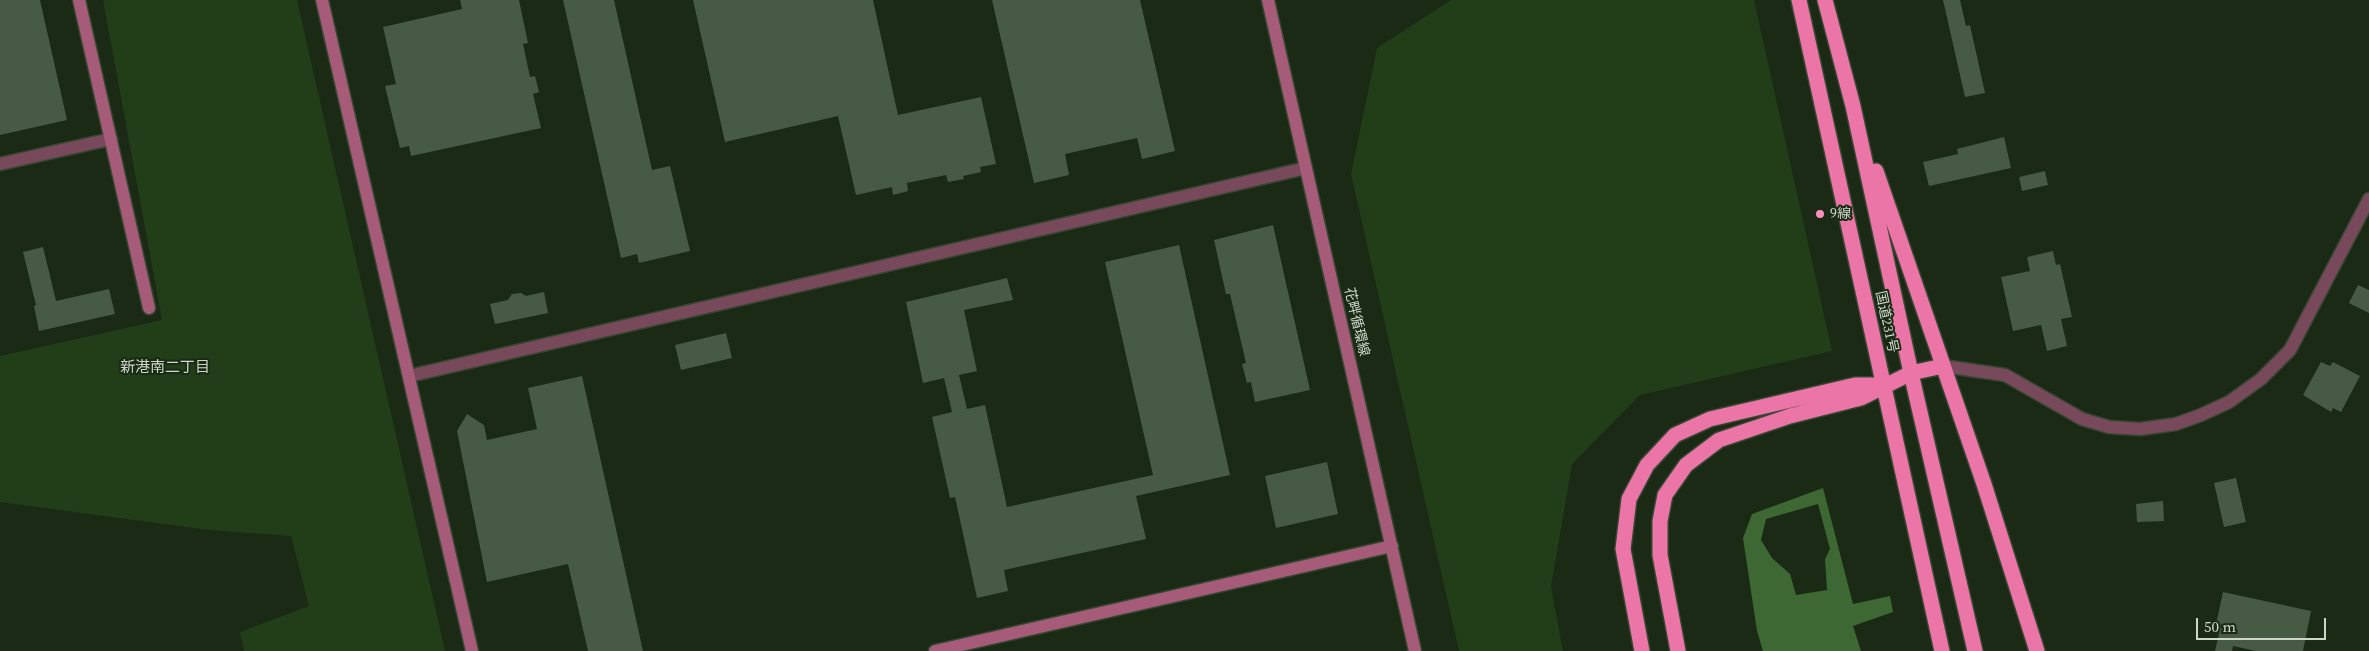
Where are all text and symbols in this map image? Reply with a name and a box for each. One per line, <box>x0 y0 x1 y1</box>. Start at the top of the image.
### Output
place label: 9線 <box>1830 206 1851 222</box>
marker: 9線 <box>1814 208 1826 220</box>
street label: 花畔循環線 <box>1340 286 1372 358</box>
street label: 国道231号 <box>1871 289 1901 355</box>
district label: 新港南二丁目 <box>120 359 210 377</box>
scale bar <box>2199 608 2329 640</box>
text: 50 m <box>2204 616 2236 637</box>

